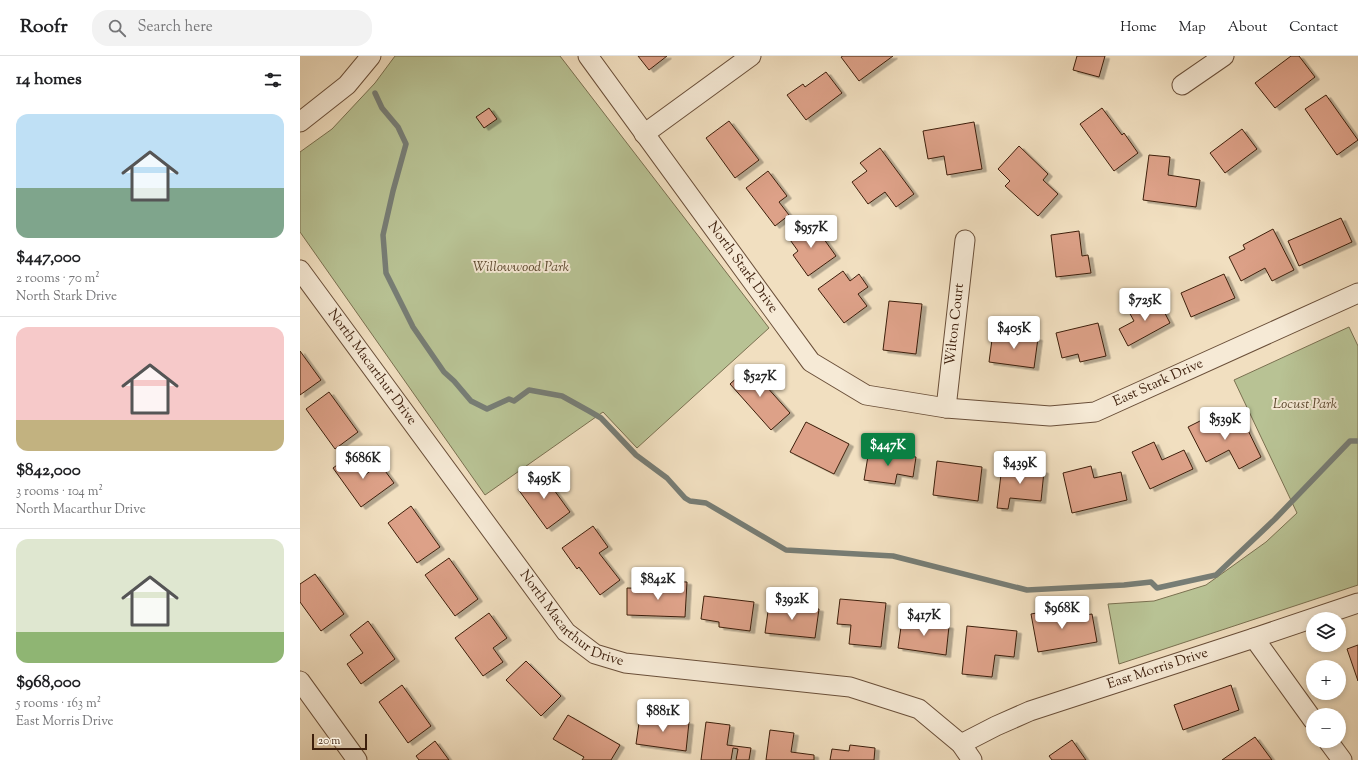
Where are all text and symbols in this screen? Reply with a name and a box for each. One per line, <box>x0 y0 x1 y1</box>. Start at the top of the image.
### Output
search box <box>92 10 372 46</box>
text: Roofr <box>20 14 68 41</box>
icon: search <box>106 17 128 39</box>
text: Search here <box>138 17 213 38</box>
text: Home <box>1120 18 1157 38</box>
text: Map <box>1179 18 1206 38</box>
text: About <box>1228 18 1267 38</box>
text: Contact <box>1289 18 1338 38</box>
text: 14 homes <box>16 68 82 92</box>
icon: filters <box>262 69 284 91</box>
icon: home <box>114 140 186 212</box>
pin: $957K <box>783 215 839 249</box>
street label: North Stark Drive <box>702 218 782 318</box>
text: $957K <box>794 219 828 237</box>
text: $447,000 <box>16 246 81 270</box>
park label: Willowwood Park <box>473 258 570 278</box>
text: 2 rooms · 70 m² <box>16 270 100 288</box>
street label: Wilton Court <box>941 282 970 367</box>
text: North Stark Drive <box>16 288 117 306</box>
pin: $725K <box>1117 288 1173 322</box>
text: $725K <box>1128 292 1162 310</box>
street label: North Macarthur Drive <box>322 305 421 430</box>
pin: $405K <box>986 316 1042 350</box>
text: $405K <box>997 320 1031 338</box>
icon: home <box>114 353 186 425</box>
street label: East Stark Drive <box>1110 354 1207 412</box>
pin: $527K <box>732 364 788 398</box>
text: $527K <box>743 368 777 386</box>
park label: Locust Park <box>1273 395 1338 415</box>
pin: $539K <box>1197 407 1253 441</box>
text: $539K <box>1209 411 1241 429</box>
pin: $447K <box>860 433 916 467</box>
text: $447K <box>870 437 906 455</box>
pin: $686K <box>335 446 391 480</box>
text: $686K <box>345 450 381 468</box>
pin: $439K <box>992 451 1048 485</box>
text: $439K <box>1003 455 1037 473</box>
text: $842,000 <box>16 459 81 483</box>
pin: $495K <box>516 466 572 500</box>
text: $495K <box>527 470 561 488</box>
text: 3 rooms · 104 m² <box>16 483 103 501</box>
text: North Macarthur Drive <box>16 501 146 519</box>
icon: home <box>114 565 186 637</box>
street label: North Macarthur Drive <box>514 566 626 672</box>
pin: $842K <box>630 567 686 601</box>
text: $842K <box>640 571 676 589</box>
pin: $392K <box>764 587 820 621</box>
text: $392K <box>775 591 809 609</box>
pin: $968K <box>1034 596 1090 630</box>
text: $968K <box>1044 600 1080 618</box>
pin: $417K <box>896 603 952 637</box>
text: $417K <box>907 607 941 625</box>
map controls <box>1306 612 1346 748</box>
button: layers <box>1306 612 1346 652</box>
street label: East Morris Drive <box>1105 644 1211 695</box>
button: + <box>1306 660 1346 700</box>
text: $968,000 <box>16 671 81 695</box>
text: 5 rooms · 163 m² <box>16 695 101 713</box>
pin: $881K <box>635 699 691 733</box>
text: $881K <box>646 703 680 721</box>
button: − <box>1306 708 1346 748</box>
text: East Morris Drive <box>16 713 114 731</box>
scale bar <box>312 732 367 751</box>
text: 20 m <box>318 733 340 749</box>

